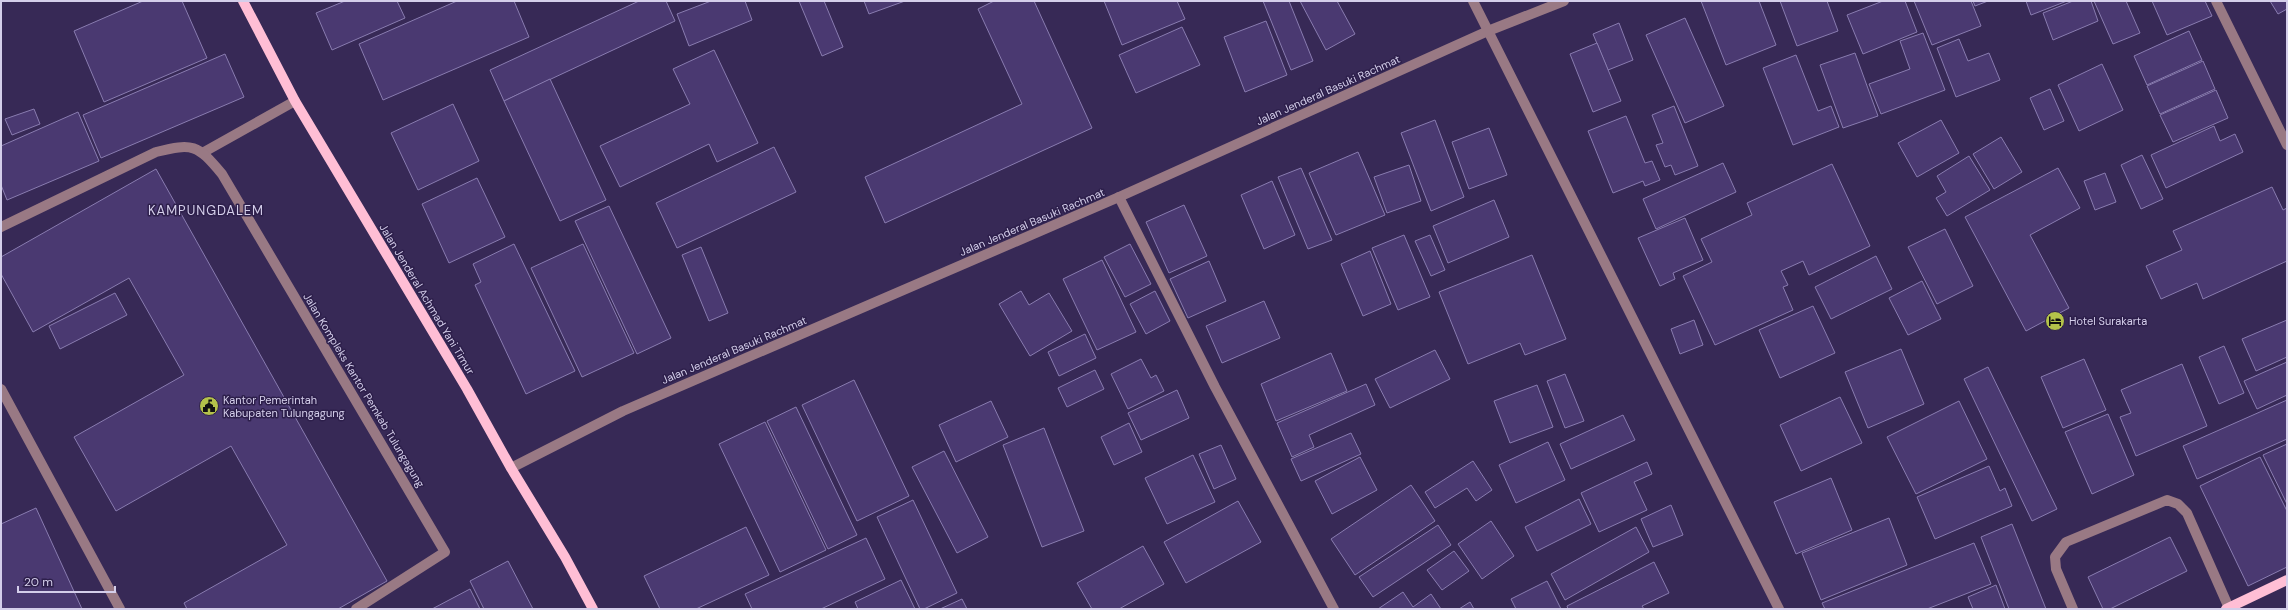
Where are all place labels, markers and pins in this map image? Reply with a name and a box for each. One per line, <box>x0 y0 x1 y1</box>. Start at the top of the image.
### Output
hotel icon: Hotel Surakarta <box>2044 310 2066 332</box>
place label: Hotel Surakarta <box>2069 314 2147 328</box>
place label: Kantor Pemerintah Kabupaten Tulungagung <box>223 393 345 420</box>
public building icon: Kantor Pemerintah Kabupaten Tulungagung <box>198 395 220 417</box>

